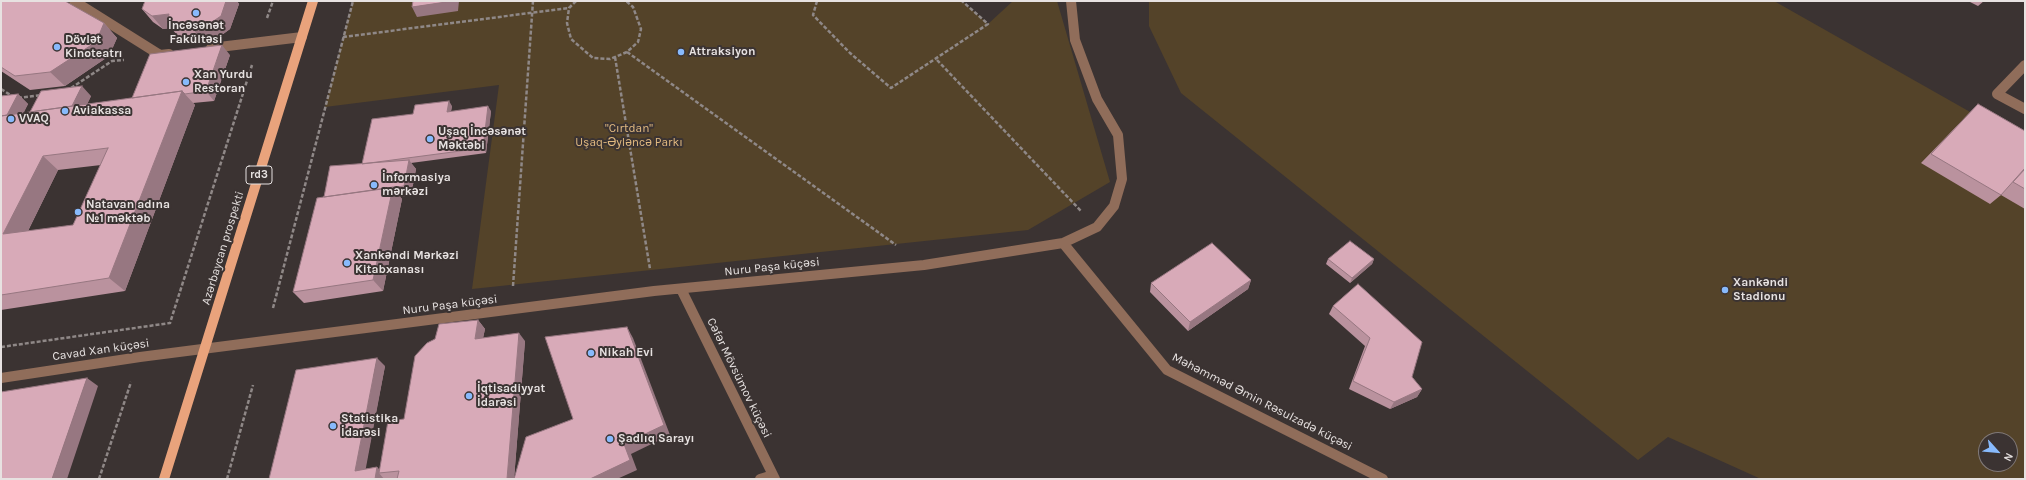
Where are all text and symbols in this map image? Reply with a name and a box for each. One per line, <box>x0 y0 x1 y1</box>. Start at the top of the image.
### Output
marker: İncəsənət Fakültəsi <box>191 8 201 18</box>
place label: İncəsənət Fakültəsi <box>168 19 224 47</box>
place label: Dövlət Kinoteatrı <box>65 33 123 61</box>
marker: Dövlət Kinoteatrı <box>52 42 62 52</box>
place label: Attraksiyon <box>689 45 755 59</box>
marker: Attraksiyon <box>676 47 686 57</box>
place label: Xan Yurdu Restoran <box>194 68 253 96</box>
marker: Xan Yurdu Restoran <box>181 77 191 87</box>
place label: Aviakassa <box>73 104 131 118</box>
marker: Aviakassa <box>60 106 70 116</box>
place label: VVAQ <box>19 112 49 126</box>
marker: VVAQ <box>6 114 16 124</box>
park label: "Cırtdan" Uşaq-Əyləncə Parkı <box>575 122 683 150</box>
place label: Uşaq İncəsənət Məktəbi <box>438 125 526 153</box>
marker: Uşaq İncəsənət Məktəbi <box>425 134 435 144</box>
road number: rd3 <box>246 166 272 184</box>
place label: İnformasiya mərkəzi <box>382 171 451 199</box>
marker: İnformasiya mərkəzi <box>369 180 379 190</box>
street label: Azərbaycan prospekti <box>199 189 247 307</box>
place label: Natavan adına №1 məktəb <box>86 198 170 226</box>
marker: Natavan adına №1 məktəb <box>73 207 83 217</box>
place label: Xankəndi Mərkəzi Kitabxanası <box>355 249 459 277</box>
street label: Nuru Paşa küçəsi <box>724 255 820 279</box>
marker: Xankəndi Mərkəzi Kitabxanası <box>342 258 352 268</box>
place label: Xankəndi Stadionu <box>1733 276 1788 304</box>
marker: Xankəndi Stadionu <box>1720 285 1730 295</box>
street label: Nuru Paşa küçəsi <box>402 292 498 318</box>
street label: Cəfər Mövsümov küçəsi <box>704 316 774 440</box>
street label: Cavad Xan küçəsi <box>52 336 150 364</box>
place label: Nikah Evi <box>599 346 653 360</box>
marker: Nikah Evi <box>586 348 596 358</box>
street label: Məhəmməd Əmin Rəsulzadə küçəsi <box>1169 350 1355 454</box>
place label: İqtisadiyyat İdarəsi <box>477 382 545 410</box>
marker: İqtisadiyyat İdarəsi <box>464 391 474 401</box>
place label: Statistika İdarəsi <box>341 412 398 440</box>
marker: Statistika İdarəsi <box>328 421 338 431</box>
place label: Şadlıq Sarayı <box>618 432 694 446</box>
north arrow <box>1978 432 2018 472</box>
marker: Şadlıq Sarayı <box>605 434 615 444</box>
text: N <box>2001 451 2016 464</box>

